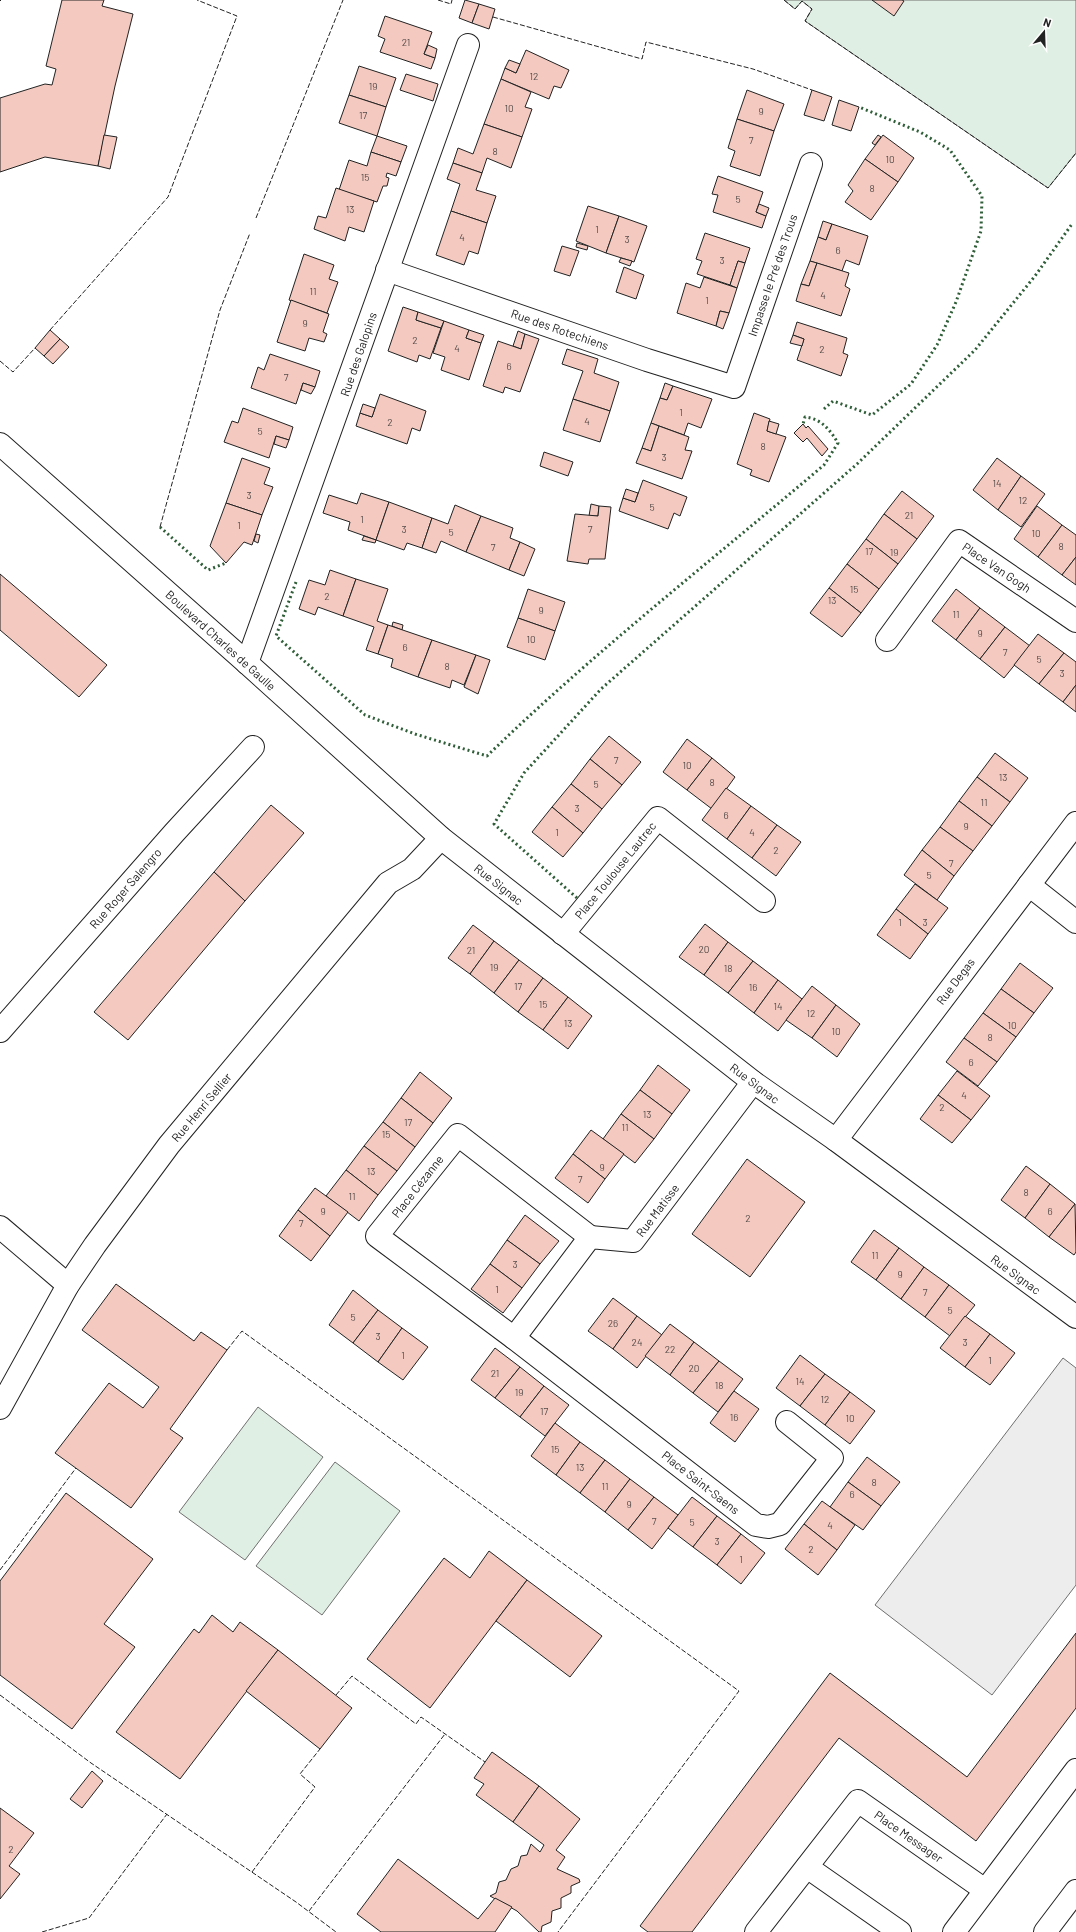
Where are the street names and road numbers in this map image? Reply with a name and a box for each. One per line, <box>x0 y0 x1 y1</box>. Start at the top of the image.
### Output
street label: Impasse le Pré des Trous <box>745 212 800 338</box>
street label: Rue des Rotechiens <box>509 306 611 352</box>
street label: Rue des Galopins <box>337 310 379 398</box>
street label: Place Van Gogh <box>960 539 1034 595</box>
street label: Boulevard Charles de Gaulle <box>163 587 279 693</box>
street label: Place Toulouse Lautrec <box>572 819 658 921</box>
street label: Rue Roger Salengro <box>86 845 164 931</box>
street label: Rue Signac <box>472 861 526 907</box>
street label: Rue Degas <box>933 955 977 1007</box>
street label: Rue Signac <box>728 1060 782 1106</box>
street label: Rue Henri Sellier <box>168 1069 234 1144</box>
street label: Place Cézanne <box>388 1152 446 1220</box>
street label: Rue Matisse <box>633 1181 681 1239</box>
street label: Rue Signac <box>988 1251 1044 1297</box>
street label: Place Saint-Saens <box>660 1447 743 1517</box>
street label: Place Messager <box>872 1807 947 1865</box>

